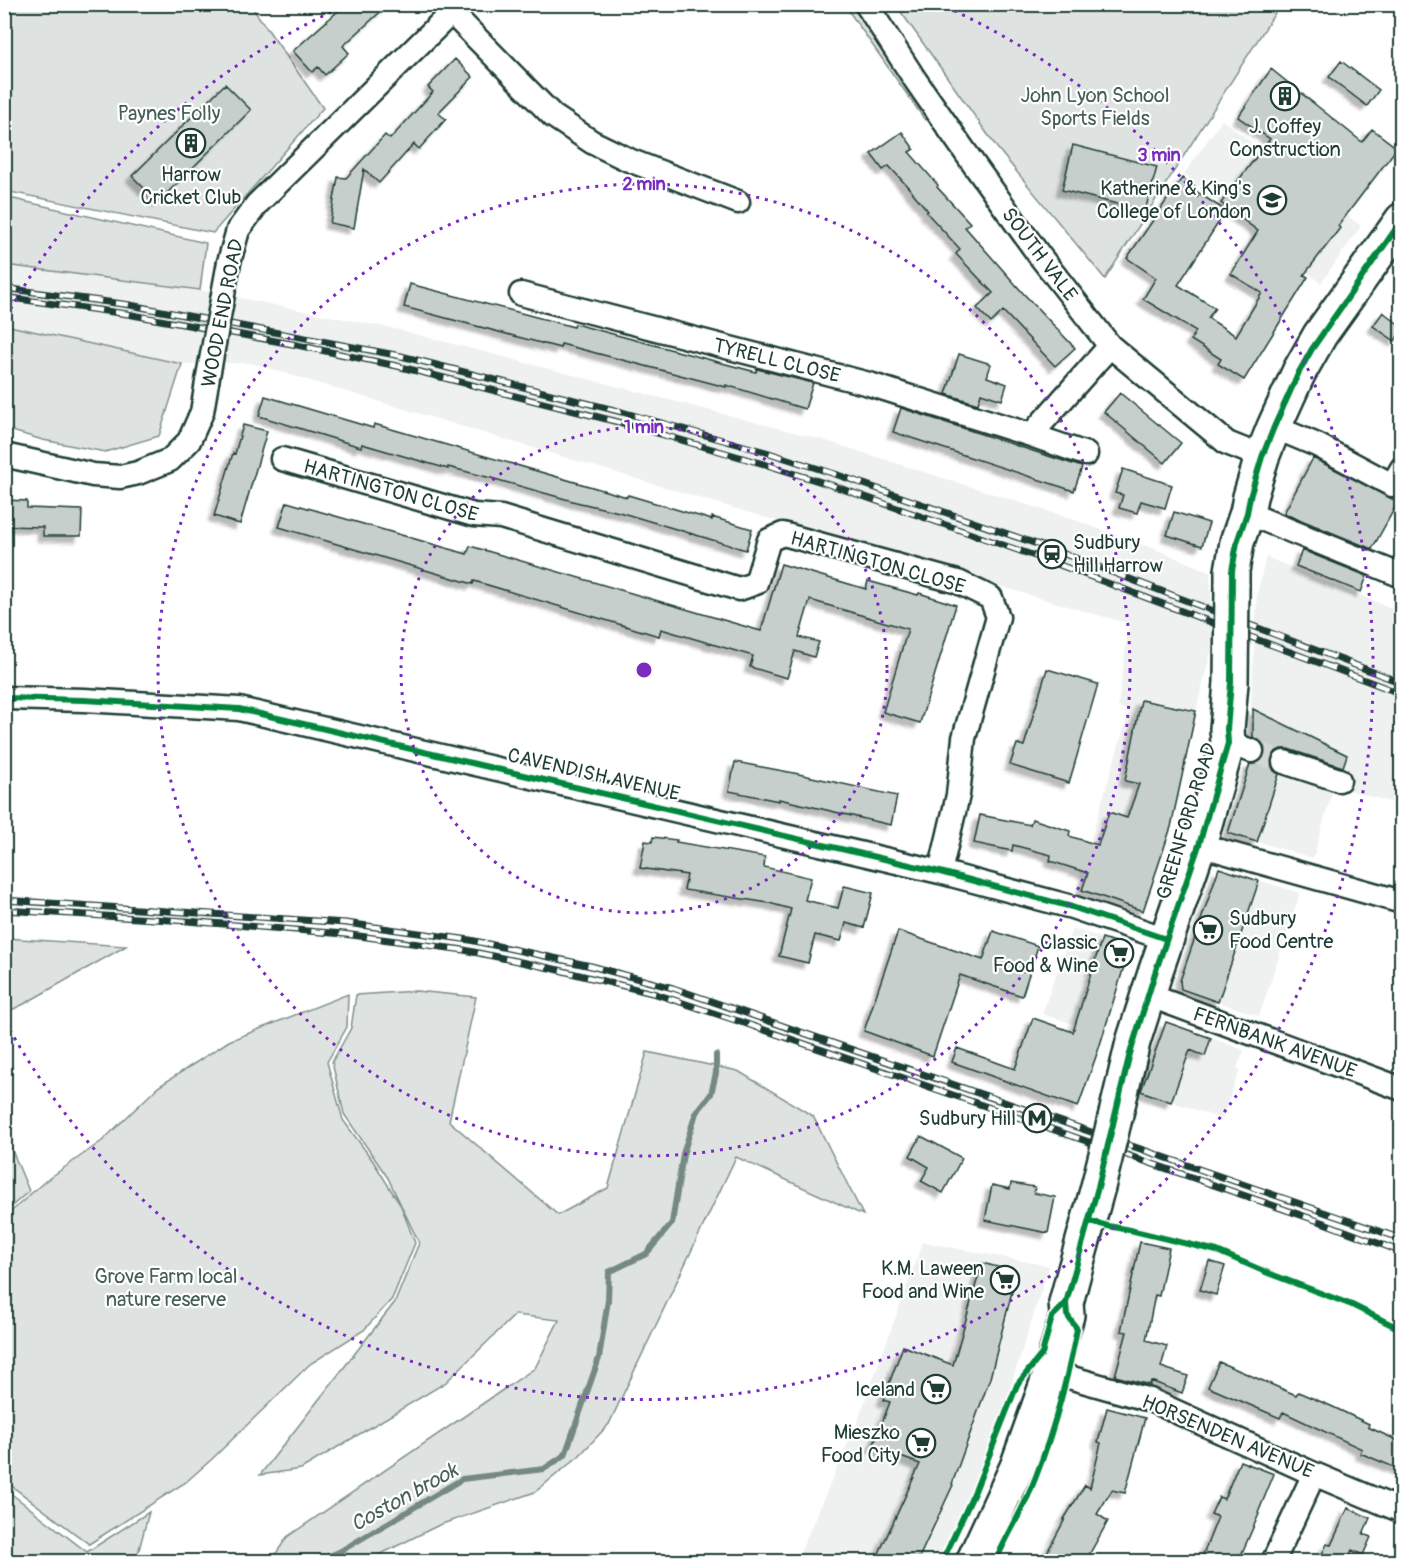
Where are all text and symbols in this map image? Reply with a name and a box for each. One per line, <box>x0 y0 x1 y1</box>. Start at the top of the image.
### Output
building icon: J. Coffey Construction <box>1269 80 1301 112</box>
park label: John Lyon School Sports Fields <box>1021 83 1169 131</box>
park label: Paynes Folly <box>118 101 221 126</box>
place label: J. Coffey Construction <box>1229 114 1341 162</box>
building icon: Harrow Cricket Club <box>175 127 207 159</box>
text: 3 min <box>1137 144 1181 167</box>
place label: Harrow Cricket Club <box>141 162 241 210</box>
text: 2 min <box>622 173 666 196</box>
place label: Katherine & King's College of London <box>1097 176 1251 224</box>
school or university icon: Katherine & King's College of London <box>1256 184 1288 216</box>
street label: SOUTH VALE <box>996 203 1083 306</box>
street label: WOOD END ROAD <box>196 237 249 389</box>
street label: TYRELL CLOSE <box>711 333 843 388</box>
text: 1 min <box>624 416 664 439</box>
street label: HARTINGTON CLOSE <box>301 454 481 527</box>
street label: HARTINGTON CLOSE <box>788 526 968 599</box>
place label: Sudbury Hill Harrow <box>1073 530 1163 578</box>
station icon: Sudbury Hill Harrow <box>1036 538 1068 570</box>
centre of rings <box>634 660 654 680</box>
street label: GREENFORD ROAD <box>1151 740 1222 903</box>
street label: CAVENDISH AVENUE <box>505 742 683 806</box>
place label: Sudbury Food Centre <box>1229 906 1333 954</box>
supermarket icon: Sudbury Food Centre <box>1192 914 1224 946</box>
place label: Classic Food & Wine <box>993 930 1098 978</box>
supermarket icon: Classic Food & Wine <box>1103 937 1135 969</box>
street label: FERNBANK AVENUE <box>1190 1001 1360 1084</box>
metro station icon: Sudbury Hill <box>1021 1102 1053 1134</box>
place label: Sudbury Hill <box>919 1106 1016 1131</box>
place label: K.M. Laween Food and Wine <box>862 1256 984 1304</box>
park label: Grove Farm local nature reserve <box>94 1264 238 1312</box>
supermarket icon: K.M. Laween Food and Wine <box>989 1264 1021 1296</box>
supermarket icon: Iceland <box>920 1373 952 1405</box>
place label: Iceland <box>855 1377 915 1402</box>
street label: HORSENDEN AVENUE <box>1138 1389 1318 1484</box>
place label: Mieszko Food City <box>821 1420 900 1468</box>
supermarket icon: Mieszko Food City <box>905 1427 937 1459</box>
water label: Coston brook <box>346 1456 464 1538</box>

